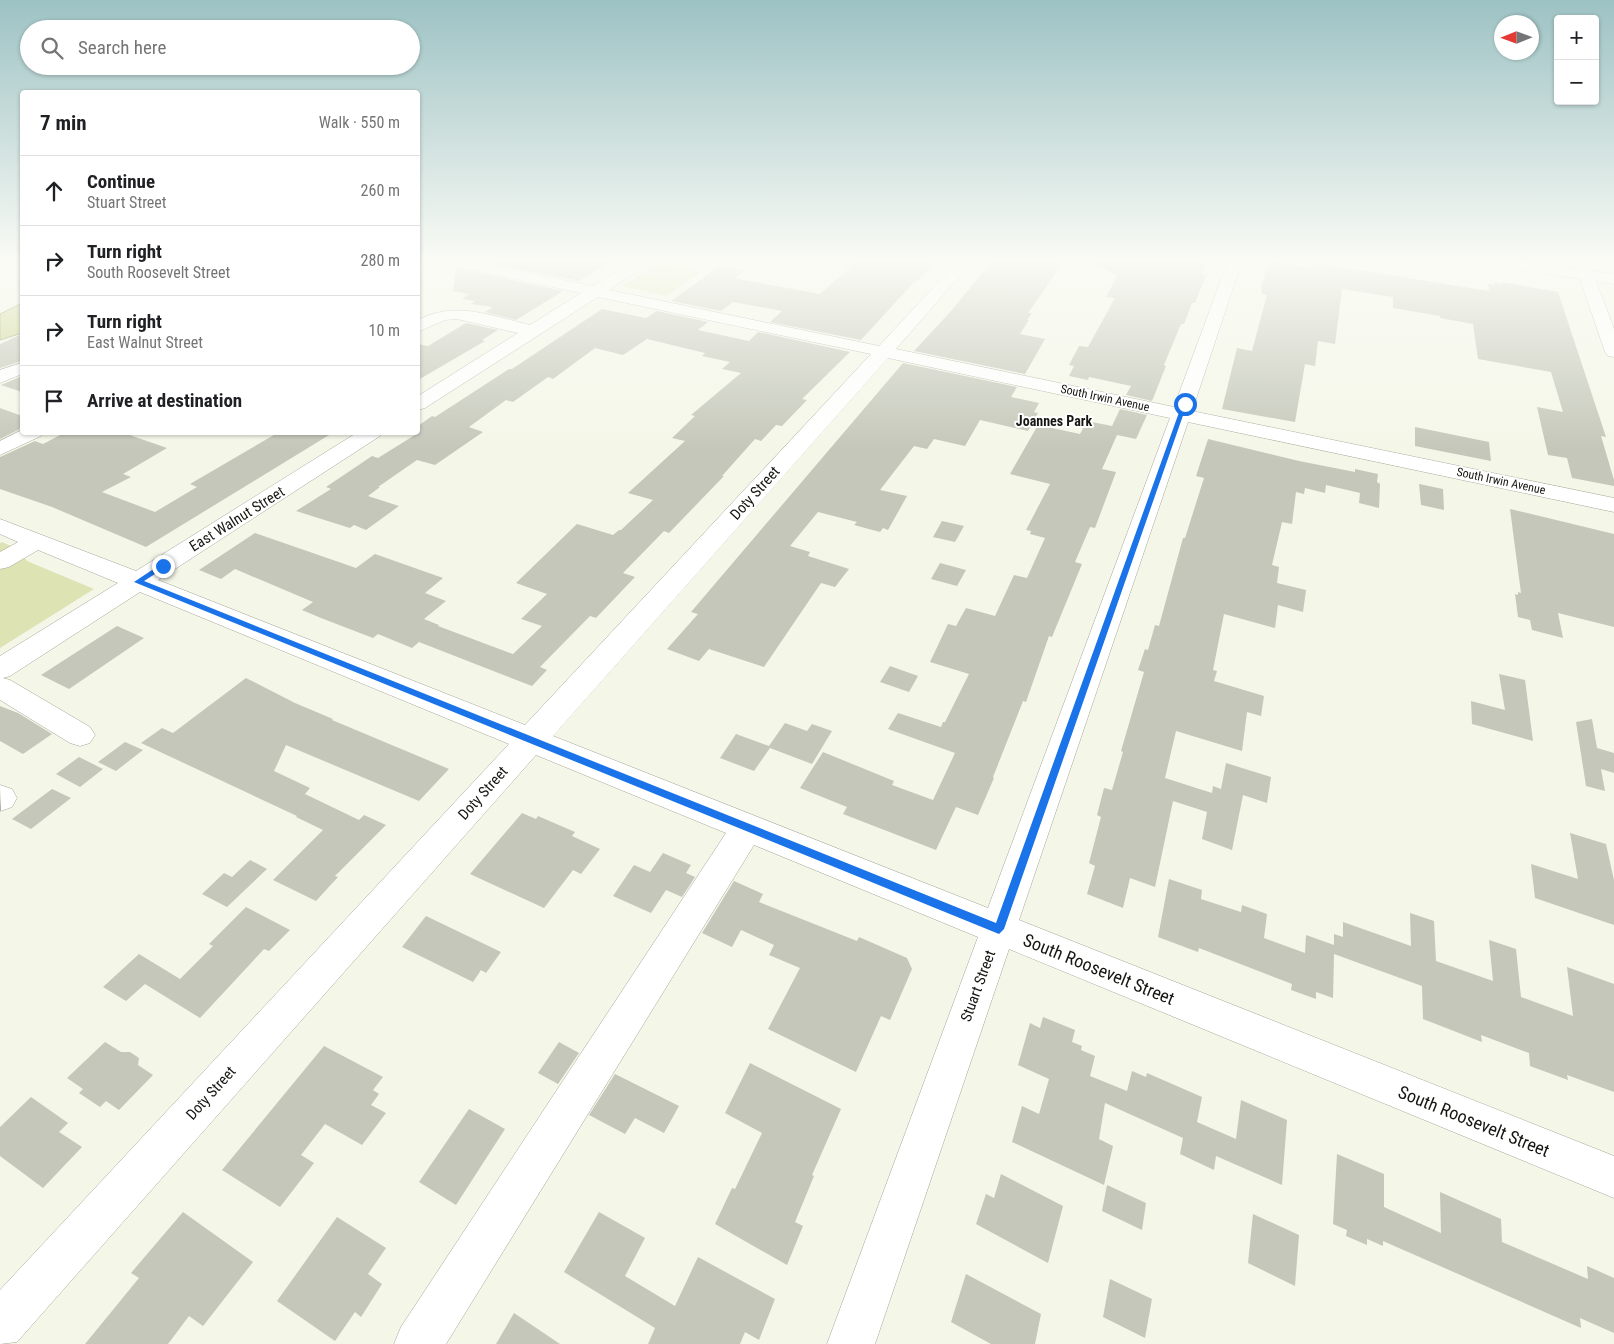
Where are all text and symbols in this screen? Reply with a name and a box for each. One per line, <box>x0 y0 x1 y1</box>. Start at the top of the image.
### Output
north arrow <box>1494 15 1539 60</box>
map controls <box>1554 15 1599 105</box>
button: + <box>1554 15 1599 60</box>
search box <box>20 20 420 75</box>
icon: search <box>38 34 66 62</box>
text: Search here <box>78 36 166 59</box>
button: − <box>1554 60 1599 105</box>
text: 7 min <box>40 111 87 135</box>
text: Walk · 550 m <box>319 113 400 132</box>
text: Continue <box>87 170 155 193</box>
icon: ahead <box>40 177 68 205</box>
text: 260 m <box>361 181 400 200</box>
text: Stuart Street <box>87 193 167 212</box>
text: Turn right <box>87 240 162 263</box>
icon: right <box>40 247 68 275</box>
text: 280 m <box>361 251 400 270</box>
text: South Roosevelt Street <box>87 263 230 282</box>
text: Turn right <box>87 310 162 333</box>
icon: right <box>40 317 68 345</box>
text: 10 m <box>368 321 400 340</box>
text: East Walnut Street <box>87 333 203 352</box>
street label: South Irwin Avenue <box>1059 382 1151 414</box>
icon: arrive <box>40 387 68 415</box>
text: Arrive at destination <box>87 389 242 412</box>
route start <box>1174 393 1197 416</box>
district label: Joannes Park <box>1016 413 1092 429</box>
street label: Doty Street <box>726 463 784 523</box>
street label: South Irwin Avenue <box>1455 465 1547 497</box>
street label: East Walnut Street <box>186 483 288 555</box>
route end <box>152 555 175 578</box>
street label: Doty Street <box>454 763 512 823</box>
street label: South Roosevelt Street <box>1020 929 1178 1009</box>
street label: Stuart Street <box>957 948 999 1024</box>
street label: Doty Street <box>182 1063 240 1123</box>
street label: South Roosevelt Street <box>1395 1081 1553 1161</box>

